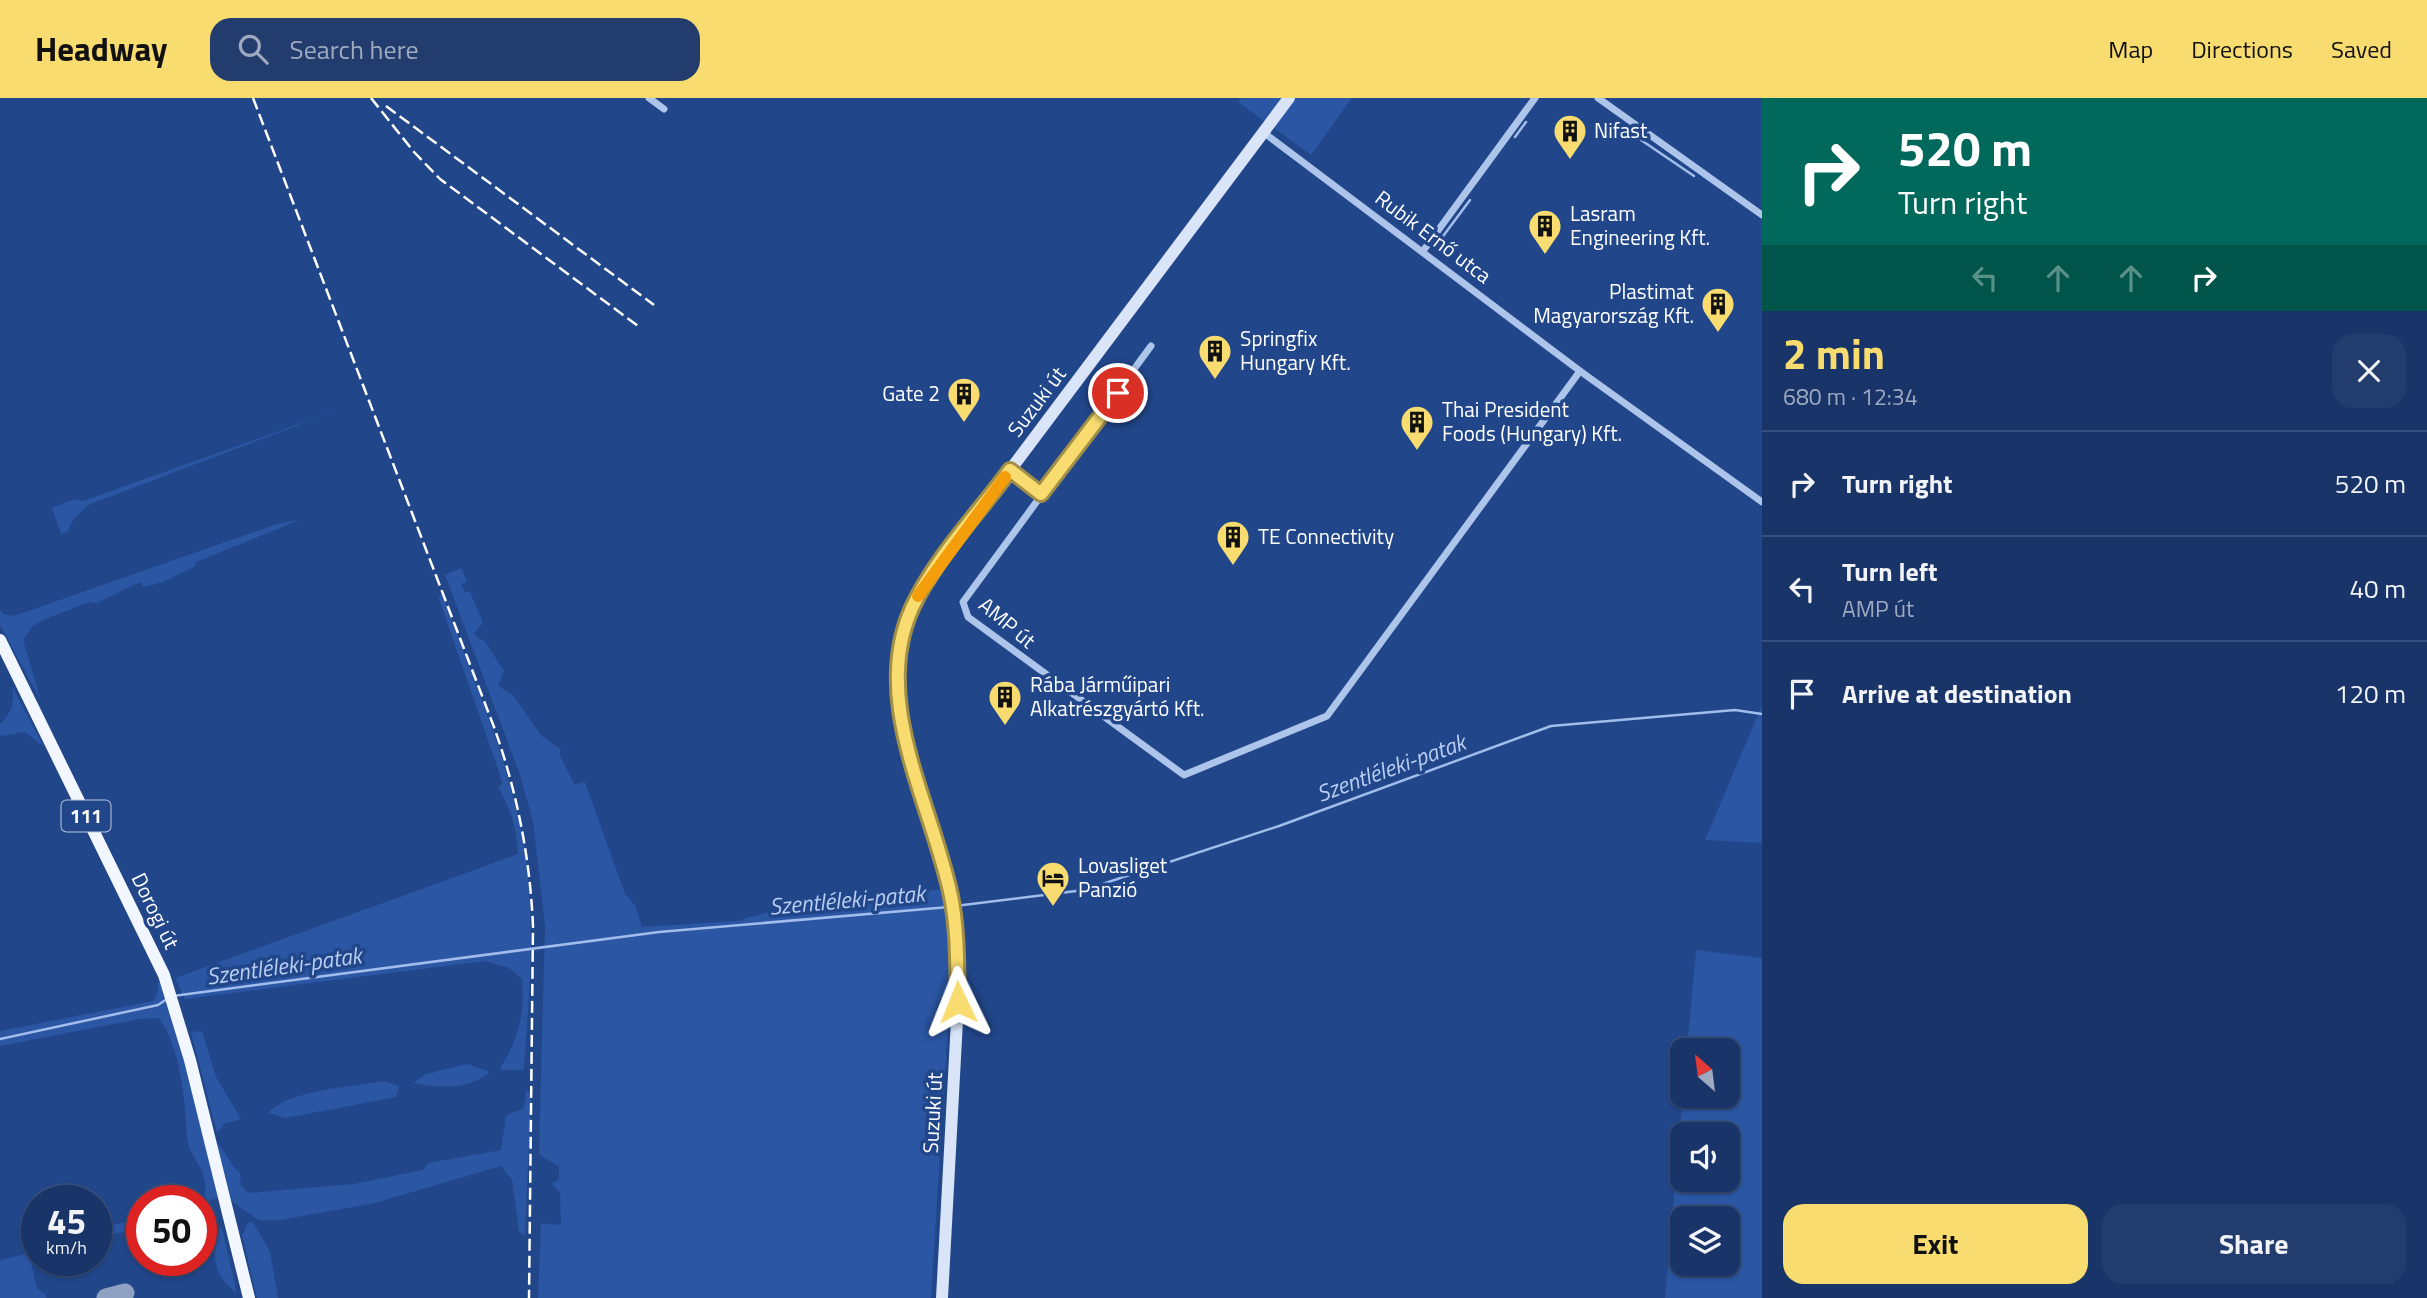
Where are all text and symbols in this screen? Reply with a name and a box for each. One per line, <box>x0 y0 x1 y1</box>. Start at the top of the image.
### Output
search box <box>210 18 700 81</box>
text: Headway <box>35 24 168 74</box>
icon: search <box>234 30 272 68</box>
text: Search here <box>290 30 419 69</box>
text: Map <box>2108 31 2153 67</box>
text: Directions <box>2191 31 2293 67</box>
text: Saved <box>2331 31 2392 67</box>
text: 520 m <box>1898 110 2032 185</box>
building icon: Nifast <box>1551 112 1589 161</box>
place label: Nifast <box>1594 114 1648 146</box>
icon: right <box>1783 126 1874 217</box>
text: Turn right <box>1898 178 2027 226</box>
street label: Rubik Ernő utca <box>1369 182 1499 291</box>
place label: Lasram Engineering Kft. <box>1570 197 1710 253</box>
building icon: Lasram Engineering Kft. <box>1526 207 1564 256</box>
icon: left <box>1966 259 2004 297</box>
icon: ahead <box>2039 259 2077 297</box>
icon: ahead <box>2112 259 2150 297</box>
icon: right <box>2185 259 2223 297</box>
place label: Plastimat Magyarország Kft. <box>1533 275 1695 331</box>
building icon: Plastimat Magyarország Kft. <box>1699 285 1737 334</box>
text: 2 min <box>1783 321 1885 385</box>
place label: Springfix Hungary Kft. <box>1240 322 1351 378</box>
building icon: Springfix Hungary Kft. <box>1196 332 1234 381</box>
button: close <box>2332 334 2406 408</box>
street label: Suzuki út <box>999 359 1074 443</box>
pin <box>1088 363 1148 423</box>
icon: arrive <box>1099 374 1137 412</box>
building icon: Gate 2 <box>945 375 983 424</box>
place label: Gate 2 <box>882 377 940 409</box>
text: 680 m · 12:34 <box>1783 379 1918 414</box>
place label: Thai President Foods (Hungary) Kft. <box>1442 393 1622 449</box>
building icon: Thai President Foods (Hungary) Kft. <box>1398 403 1436 452</box>
text: Turn right <box>1842 464 1953 503</box>
text: 520 m <box>2335 464 2406 503</box>
icon: right <box>1783 465 1821 503</box>
building icon: TE Connectivity <box>1214 518 1252 567</box>
place label: TE Connectivity <box>1258 520 1394 552</box>
text: Turn left <box>1842 552 1937 591</box>
text: 40 m <box>2349 569 2406 608</box>
icon: left <box>1783 570 1821 608</box>
street label: AMP út <box>972 589 1044 656</box>
text: AMP út <box>1842 591 1914 626</box>
place label: Rába Járműipari Alkatrészgyártó Kft. <box>1030 668 1205 724</box>
text: Arrive at destination <box>1842 674 2072 713</box>
text: 120 m <box>2335 674 2406 713</box>
icon: arrive <box>1783 675 1821 713</box>
building icon: Rába Járműipari Alkatrészgyártó Kft. <box>986 678 1024 727</box>
water label: Szentléleki-patak <box>1311 723 1473 811</box>
road number: 111 <box>62 800 110 832</box>
place label: Lovasliget Panzió <box>1078 849 1168 905</box>
hotel icon: Lovasliget Panzió <box>1034 859 1072 908</box>
street label: Dorogi út <box>124 867 188 955</box>
water label: Szentléleki-patak <box>768 875 929 924</box>
water label: Szentléleki-patak <box>204 937 366 994</box>
position arrow <box>921 965 995 1039</box>
north arrow <box>1670 1038 1740 1108</box>
map controls <box>1670 1038 1740 1276</box>
street label: Suzuki út <box>914 1071 950 1154</box>
button: sound <box>1670 1122 1740 1192</box>
speed limit sign: 50 <box>126 1185 217 1276</box>
text: 45 <box>47 1194 86 1248</box>
button: Exit <box>1783 1204 2088 1284</box>
button: Share <box>2102 1204 2406 1284</box>
button: layers <box>1670 1206 1740 1276</box>
text: km/h <box>46 1234 87 1261</box>

